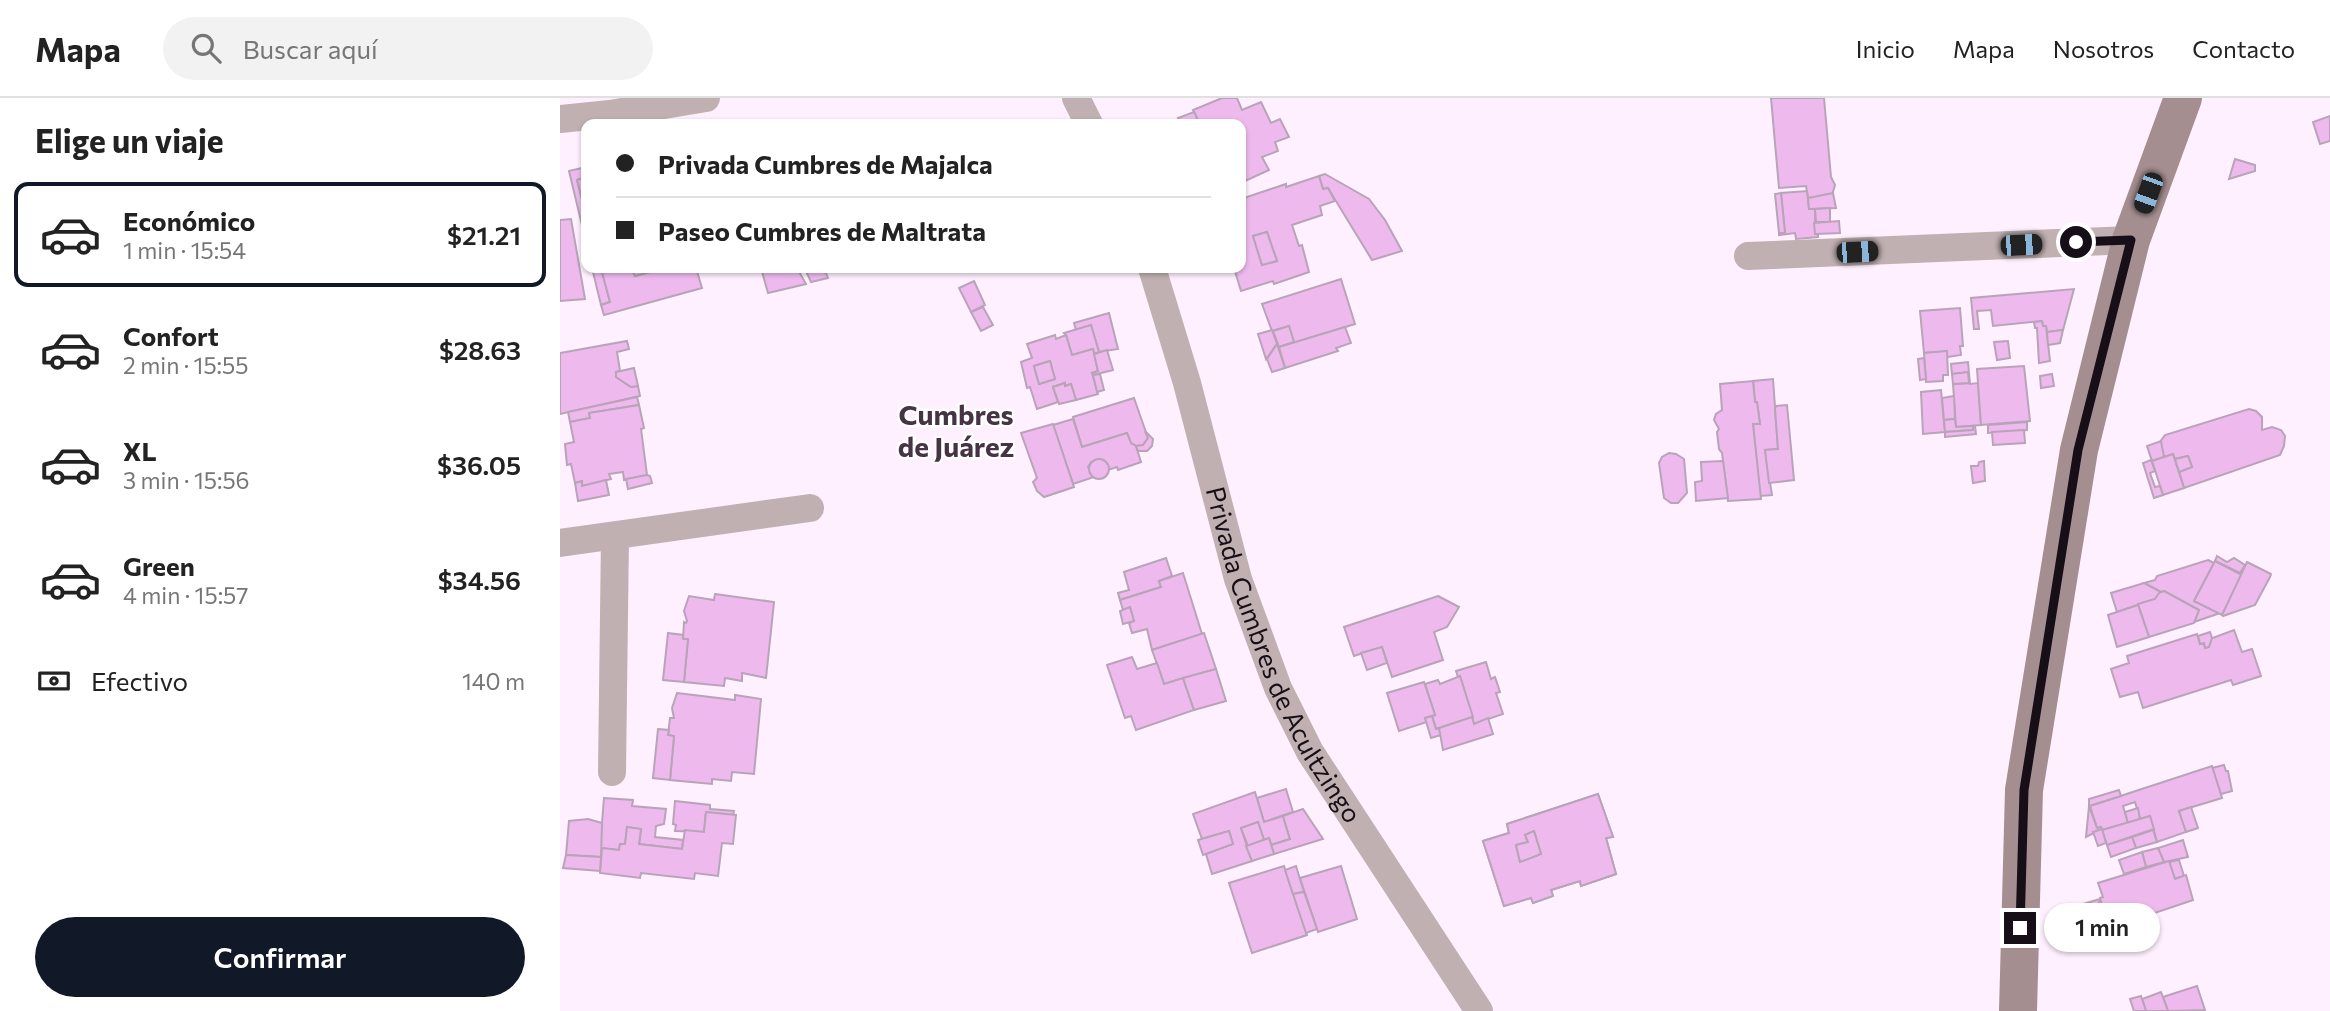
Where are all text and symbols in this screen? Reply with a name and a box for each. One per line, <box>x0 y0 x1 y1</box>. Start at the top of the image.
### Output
search box <box>163 17 653 80</box>
text: Mapa <box>35 28 121 69</box>
icon: search <box>187 29 225 67</box>
text: Buscar aquí <box>243 33 378 64</box>
text: Inicio <box>1856 34 1915 63</box>
text: Mapa <box>1953 34 2015 63</box>
text: Nosotros <box>2053 34 2154 63</box>
text: Contacto <box>2192 34 2295 63</box>
text: Elige un viaje <box>35 120 224 160</box>
text: Privada Cumbres de Majalca <box>658 148 993 179</box>
car <box>2131 170 2166 216</box>
icon: car <box>39 203 102 266</box>
text: Económico <box>123 205 255 236</box>
text: Paseo Cumbres de Maltrata <box>658 215 986 246</box>
text: $21.21 <box>447 219 521 250</box>
route start <box>2060 226 2092 258</box>
car <box>2000 233 2043 257</box>
text: 1 min · 15:54 <box>123 236 246 264</box>
car <box>1836 240 1879 264</box>
icon: car <box>39 318 102 381</box>
text: Confort <box>123 320 219 351</box>
text: $28.63 <box>439 334 521 365</box>
text: 2 min · 15:55 <box>123 351 248 379</box>
district label: Cumbres de Juárez <box>898 397 1014 463</box>
icon: car <box>39 433 102 496</box>
text: XL <box>123 435 157 466</box>
text: $36.05 <box>437 449 521 480</box>
text: 3 min · 15:56 <box>123 466 250 494</box>
street label: Privada Cumbres de Acultzingo <box>1201 483 1369 828</box>
icon: car <box>39 548 102 611</box>
text: Green <box>123 550 195 581</box>
text: $34.56 <box>438 564 521 595</box>
text: 4 min · 15:57 <box>123 581 248 609</box>
icon: cash <box>35 662 73 700</box>
text: Efectivo <box>91 665 188 696</box>
text: 140 m <box>462 667 525 695</box>
callout: 1 min <box>2044 904 2160 952</box>
route end <box>2004 912 2036 944</box>
text: 1 min <box>2075 913 2129 941</box>
button: Confirmar <box>35 917 525 997</box>

